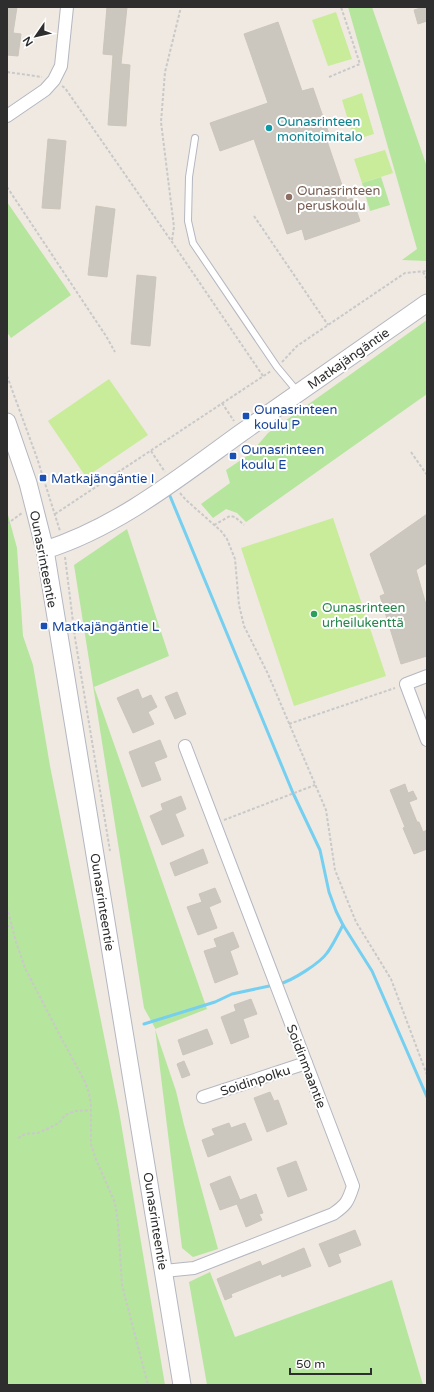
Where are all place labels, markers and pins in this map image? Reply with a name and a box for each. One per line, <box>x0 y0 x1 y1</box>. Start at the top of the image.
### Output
place label: Ounasrinteen monitoimitalo <box>277 114 363 145</box>
marker: Ounasrinteen monitoimitalo <box>264 123 274 133</box>
place label: Ounasrinteen peruskoulu <box>297 183 380 214</box>
marker: Ounasrinteen peruskoulu <box>284 192 294 202</box>
place label: Ounasrinteen koulu P <box>254 402 337 433</box>
marker: Ounasrinteen koulu P <box>241 411 251 421</box>
place label: Ounasrinteen koulu E <box>241 442 324 473</box>
marker: Ounasrinteen koulu E <box>228 451 238 461</box>
place label: Matkajängäntie I <box>51 471 154 487</box>
marker: Matkajängäntie I <box>38 473 48 483</box>
place label: Ounasrinteen urheilukenttä <box>322 600 405 631</box>
marker: Ounasrinteen urheilukenttä <box>309 609 319 619</box>
place label: Matkajängäntie L <box>52 619 160 635</box>
marker: Matkajängäntie L <box>39 621 49 631</box>

